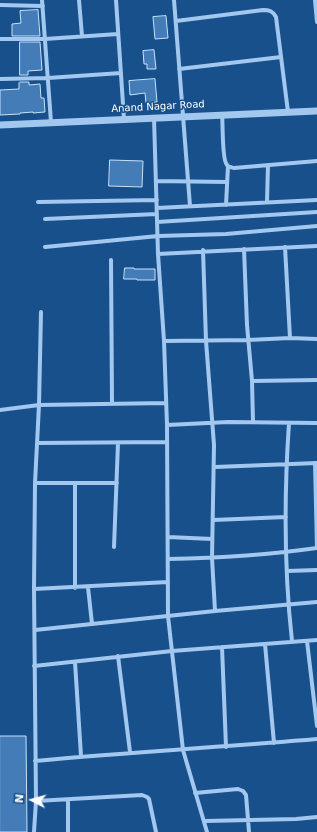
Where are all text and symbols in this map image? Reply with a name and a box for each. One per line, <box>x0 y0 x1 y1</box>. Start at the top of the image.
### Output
street label: Anand Nagar Road <box>111 99 205 115</box>
north arrow <box>12 780 52 820</box>
text: N <box>13 793 27 804</box>

